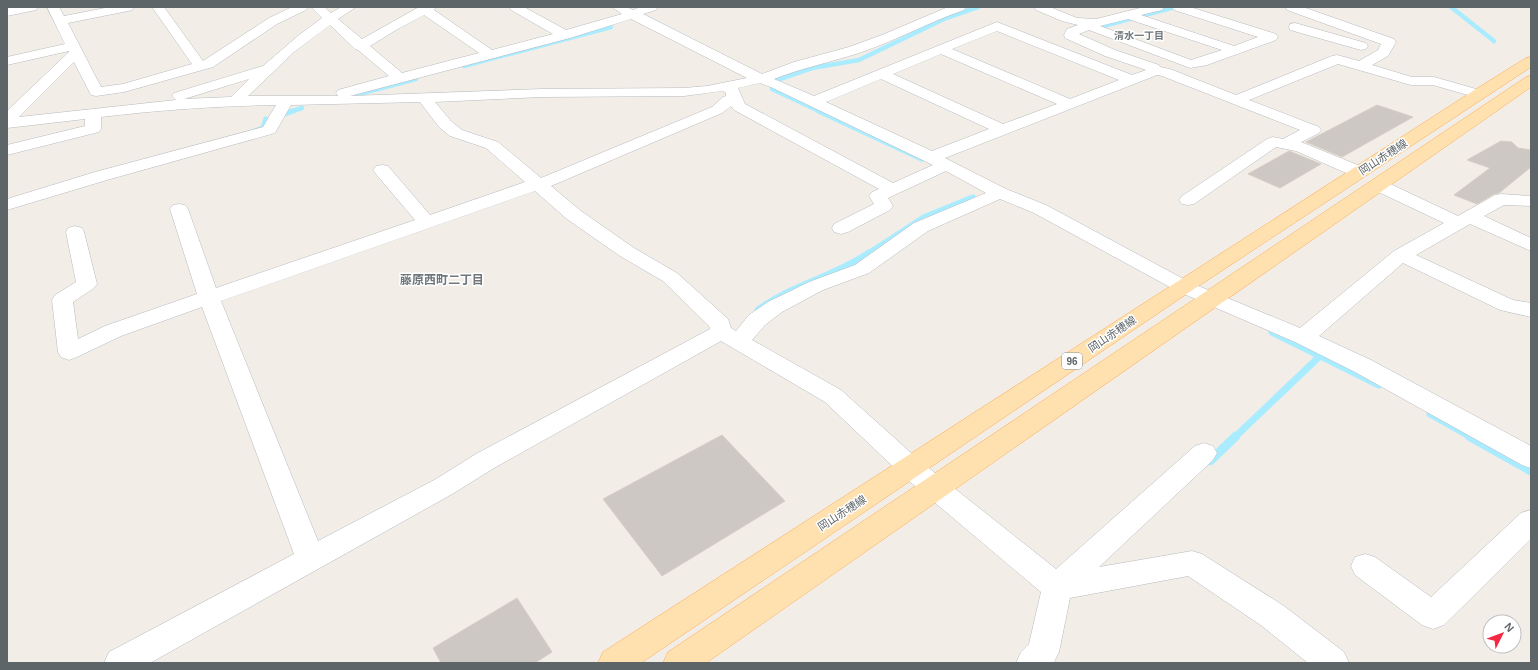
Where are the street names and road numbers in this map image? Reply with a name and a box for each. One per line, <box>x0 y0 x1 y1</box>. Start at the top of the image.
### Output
street label: 岡山赤穂線 <box>1357 137 1409 177</box>
street label: 岡山赤穂線 <box>1086 314 1138 354</box>
road number: 96 <box>1062 353 1082 369</box>
street label: 岡山赤穂線 <box>816 493 868 533</box>

